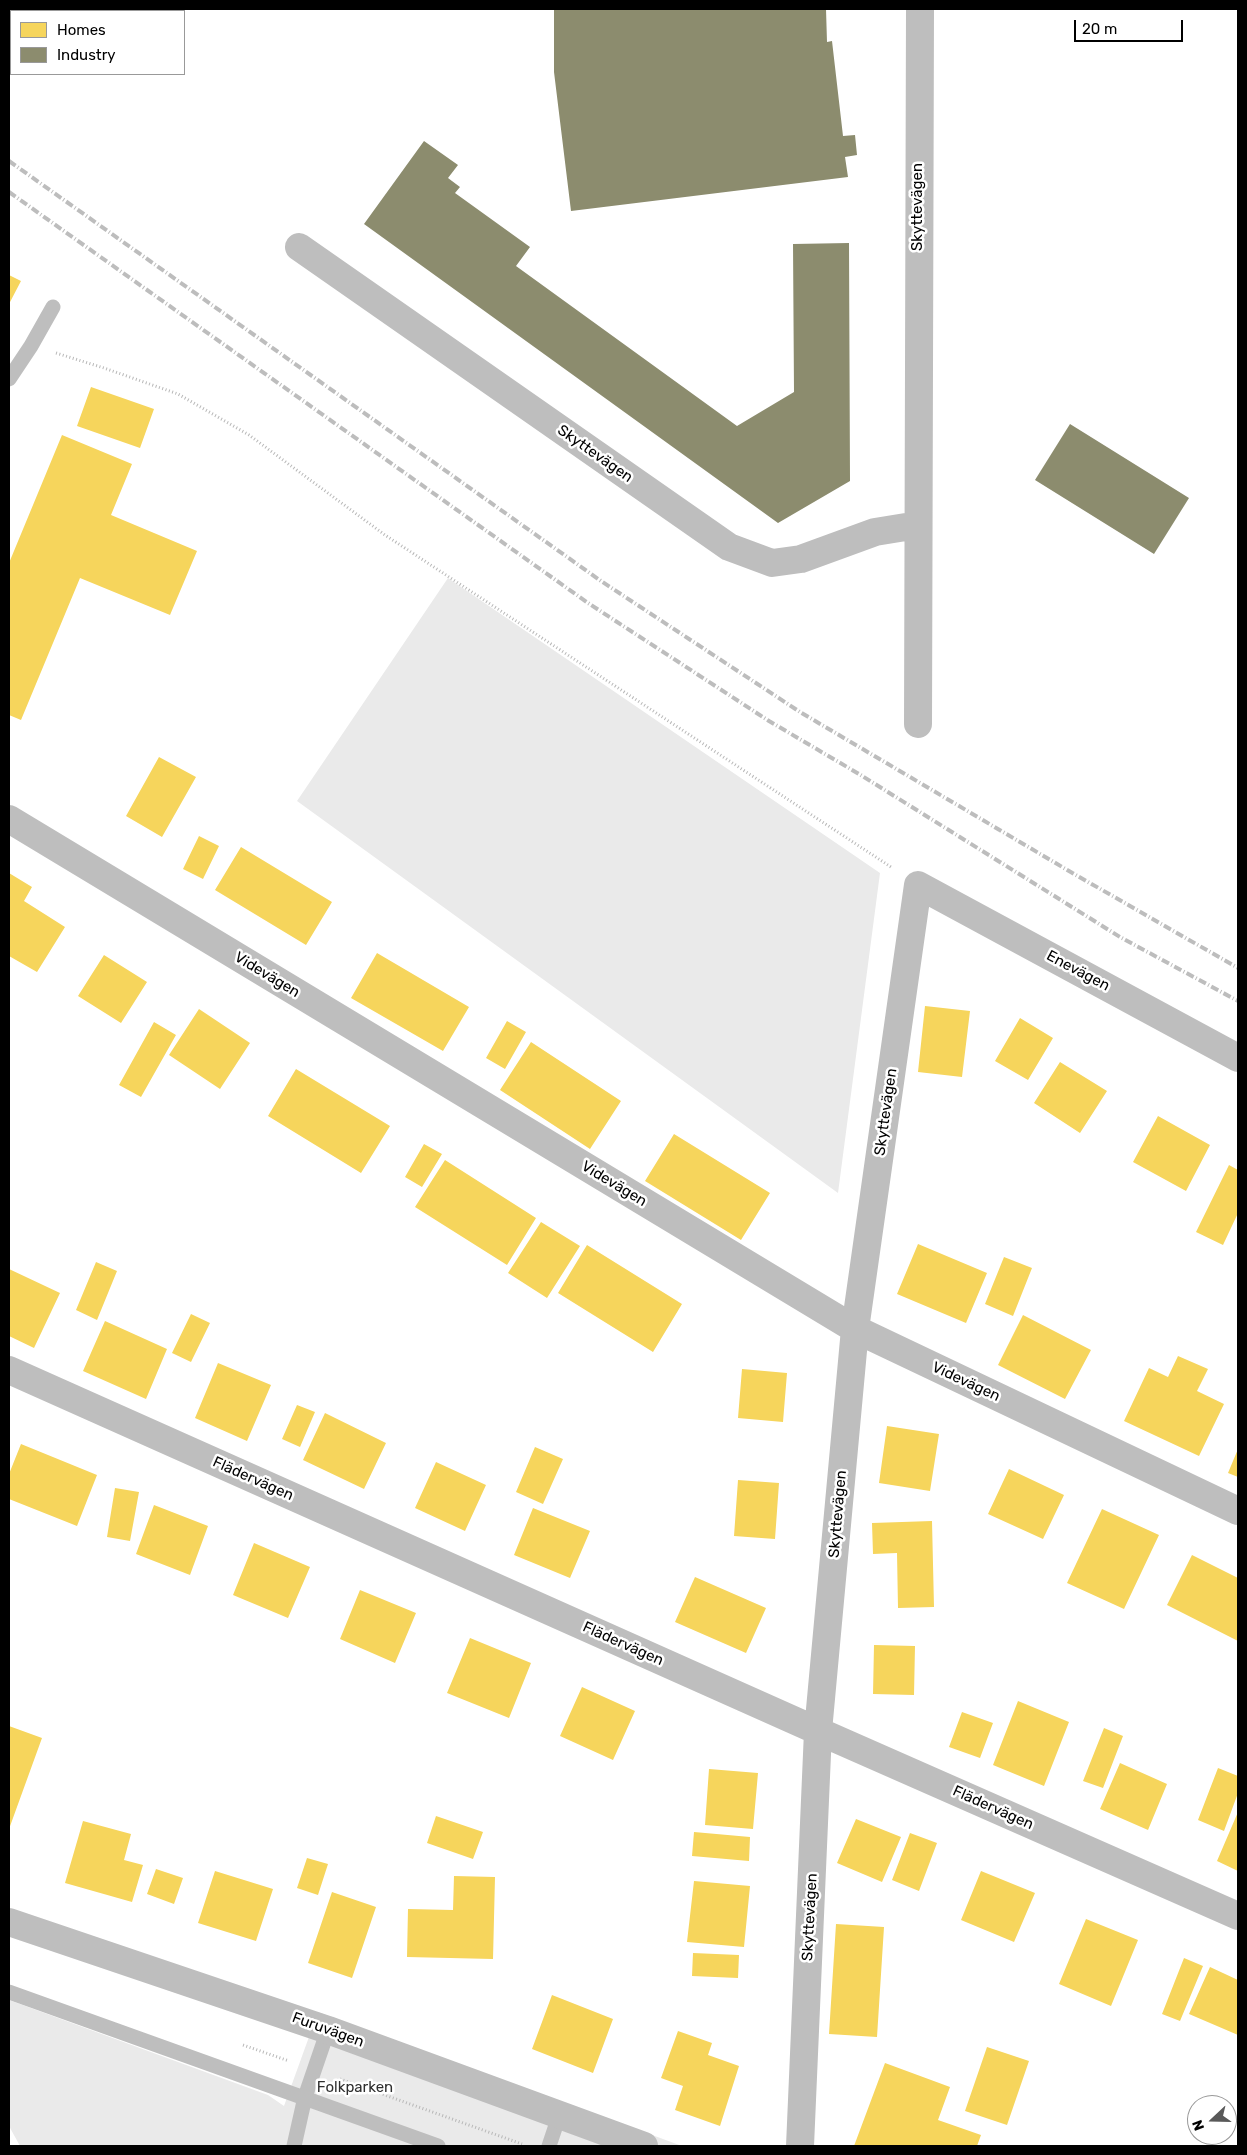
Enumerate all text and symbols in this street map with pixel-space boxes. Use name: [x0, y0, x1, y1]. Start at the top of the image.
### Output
legend: [10, 10, 185, 75]
scale bar: [1077, 10, 1186, 42]
text: 20 m: [1082, 20, 1117, 38]
text: Homes: [57, 21, 106, 39]
text: Industry: [57, 46, 116, 64]
street label: Skyttevägen: [909, 163, 927, 251]
street label: Skyttevägen: [554, 421, 636, 487]
street label: Enevägen: [1043, 947, 1113, 995]
street label: Videvägen: [231, 948, 303, 1002]
street label: Skyttevägen: [871, 1067, 901, 1157]
street label: Videvägen: [578, 1157, 650, 1211]
street label: Videvägen: [929, 1358, 1003, 1406]
street label: Flädervägen: [210, 1453, 296, 1505]
street label: Skyttevägen: [825, 1469, 851, 1559]
street label: Flädervägen: [580, 1618, 666, 1670]
street label: Flädervägen: [950, 1782, 1036, 1834]
street label: Skyttevägen: [799, 1873, 821, 1961]
street label: Furuvägen: [290, 2009, 366, 2051]
park label: Folkparken: [317, 2079, 393, 2097]
north arrow: [1187, 2095, 1237, 2145]
text: N: [1189, 2117, 1208, 2133]

